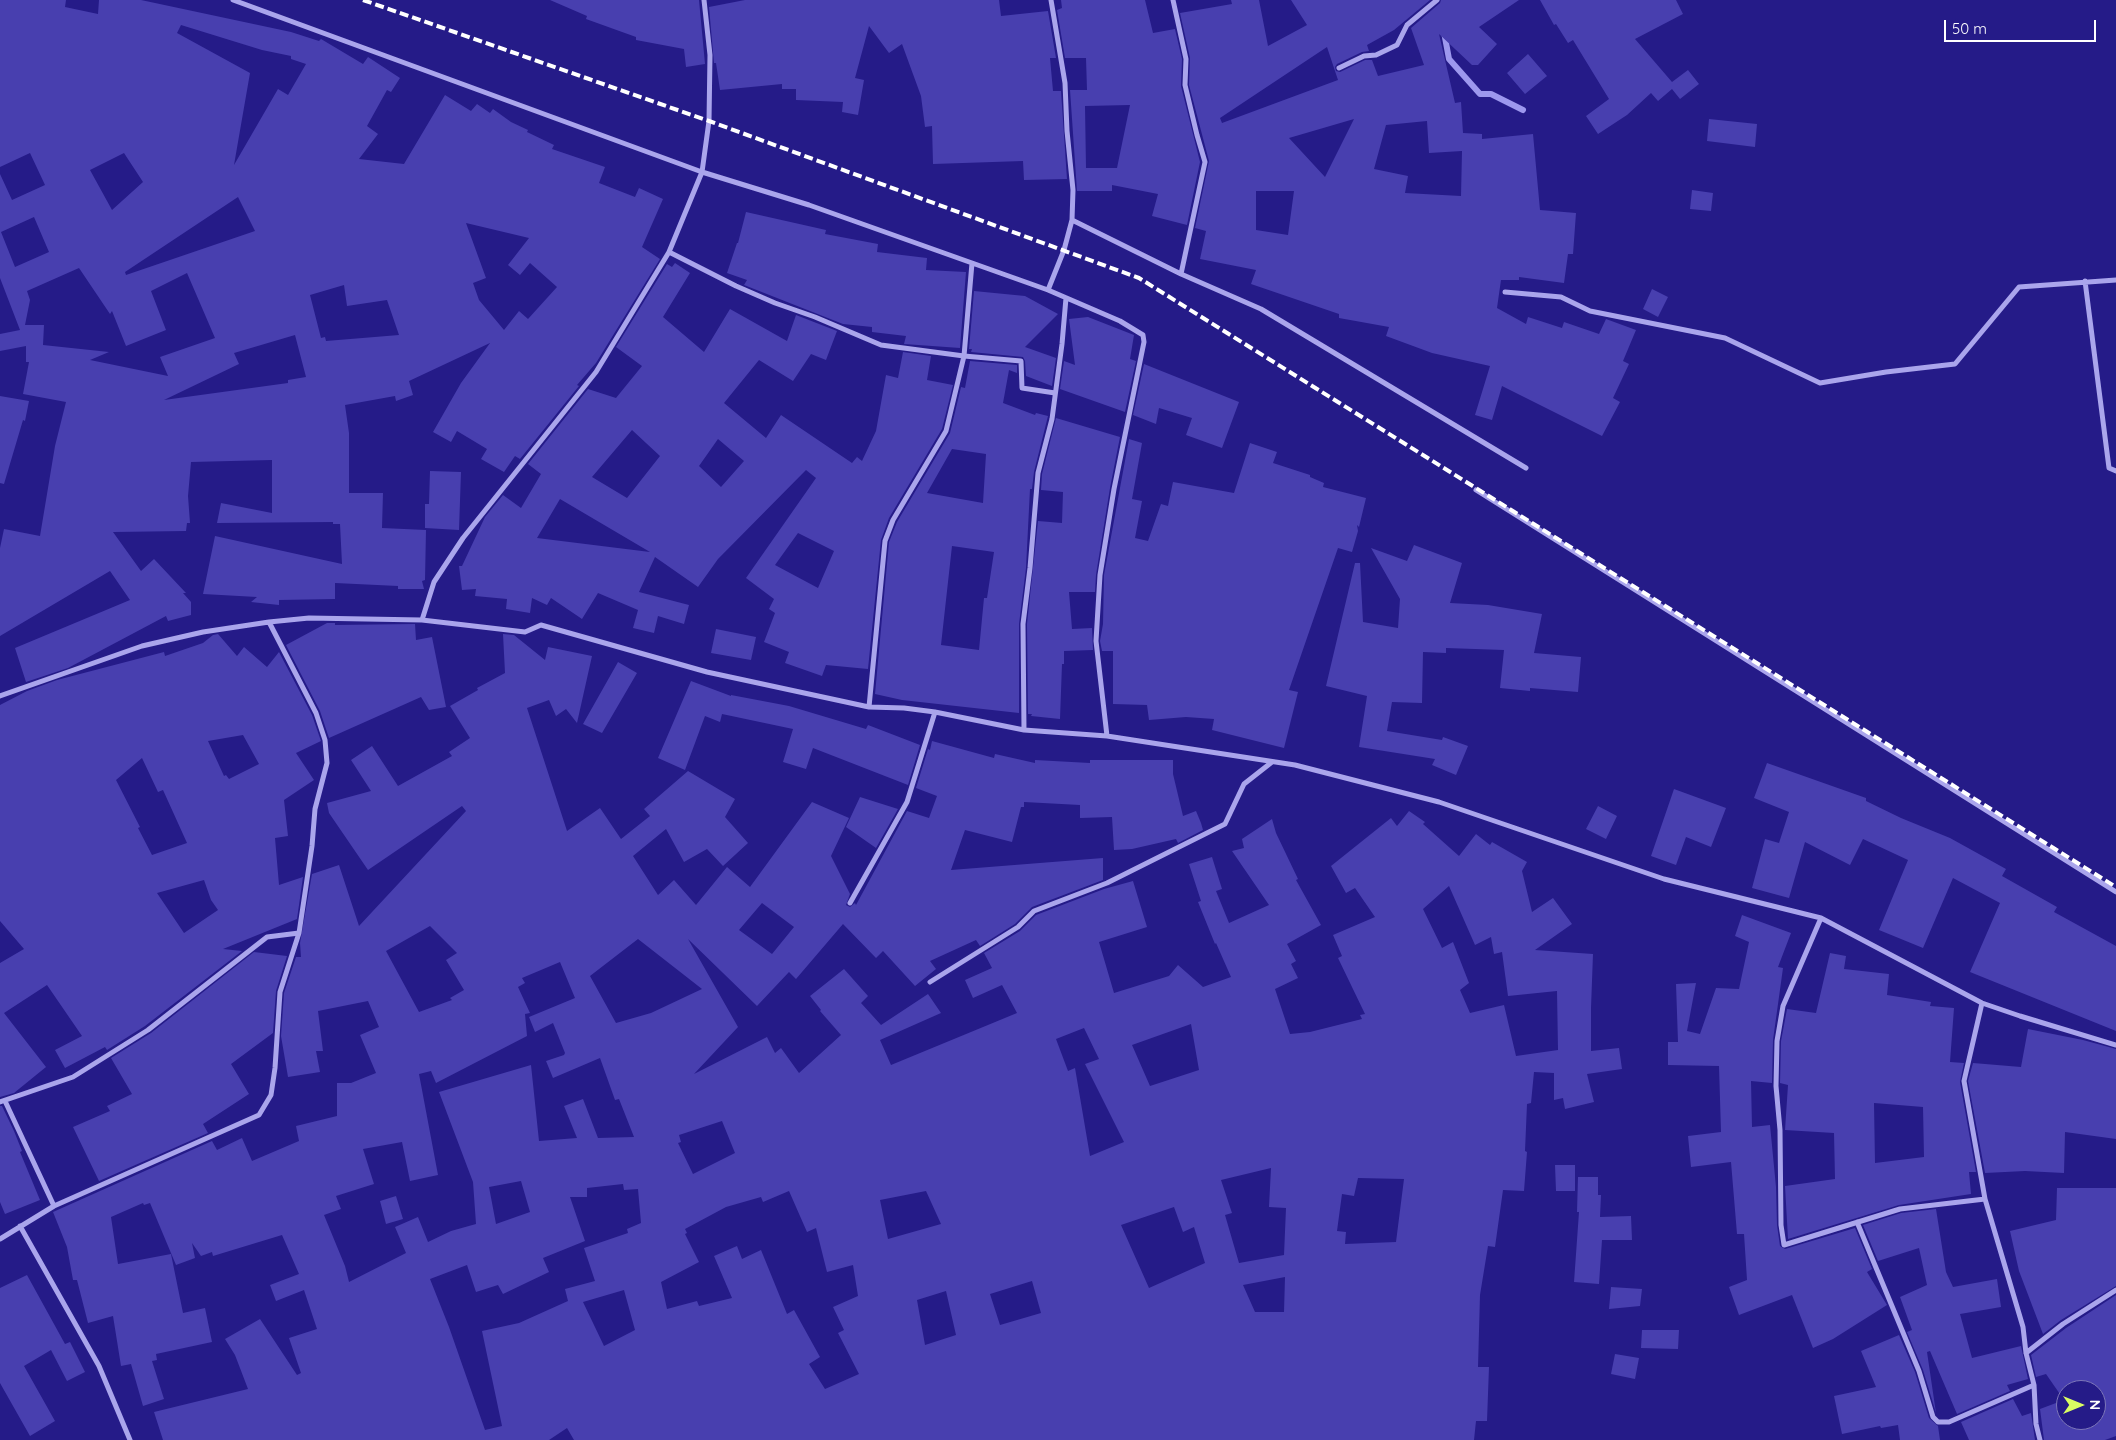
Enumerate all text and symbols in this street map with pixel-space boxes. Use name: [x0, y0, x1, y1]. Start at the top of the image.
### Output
scale bar: [1946, 10, 2098, 42]
text: 50 m: [1952, 19, 1987, 38]
north arrow: [2056, 1380, 2106, 1430]
text: N: [2086, 1400, 2104, 1410]

